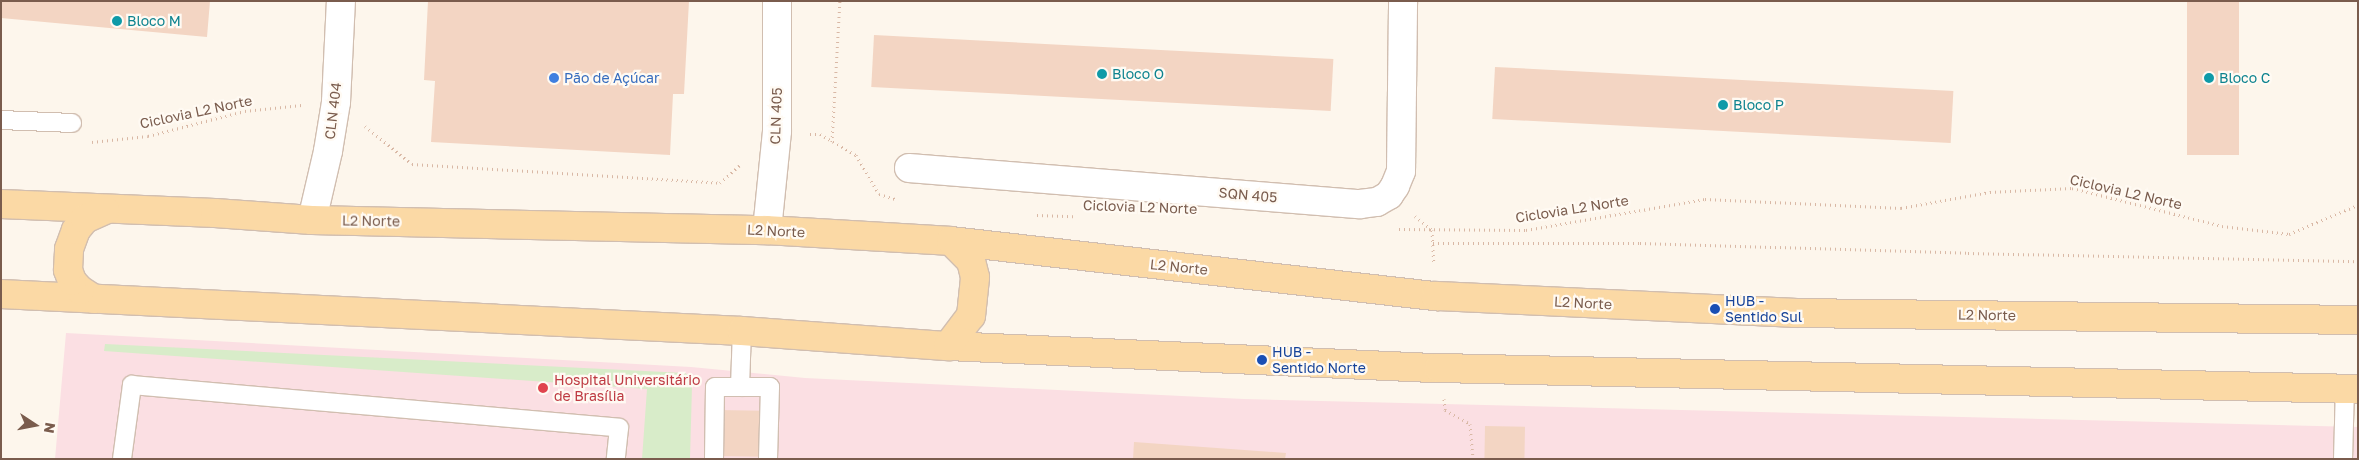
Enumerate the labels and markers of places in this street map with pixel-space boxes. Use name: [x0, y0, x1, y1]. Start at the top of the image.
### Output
place label: Bloco M: [127, 13, 181, 29]
marker: Bloco M: [111, 15, 123, 27]
place label: Bloco O: [1112, 66, 1164, 82]
marker: Bloco O: [1096, 68, 1108, 80]
place label: Pão de Açúcar: [564, 70, 659, 86]
place label: Bloco C: [2219, 70, 2270, 86]
marker: Pão de Açúcar: [548, 72, 560, 84]
marker: Bloco C: [2203, 72, 2215, 84]
place label: Bloco P: [1733, 97, 1784, 113]
marker: Bloco P: [1717, 99, 1729, 111]
place label: HUB - Sentido Sul: [1725, 293, 1802, 326]
marker: HUB - Sentido Sul: [1709, 303, 1721, 315]
place label: HUB - Sentido Norte: [1272, 344, 1366, 377]
marker: HUB - Sentido Norte: [1256, 354, 1268, 366]
place label: Hospital Universitário de Brasília: [554, 372, 700, 404]
marker: Hospital Universitário de Brasília: [536, 381, 550, 395]

